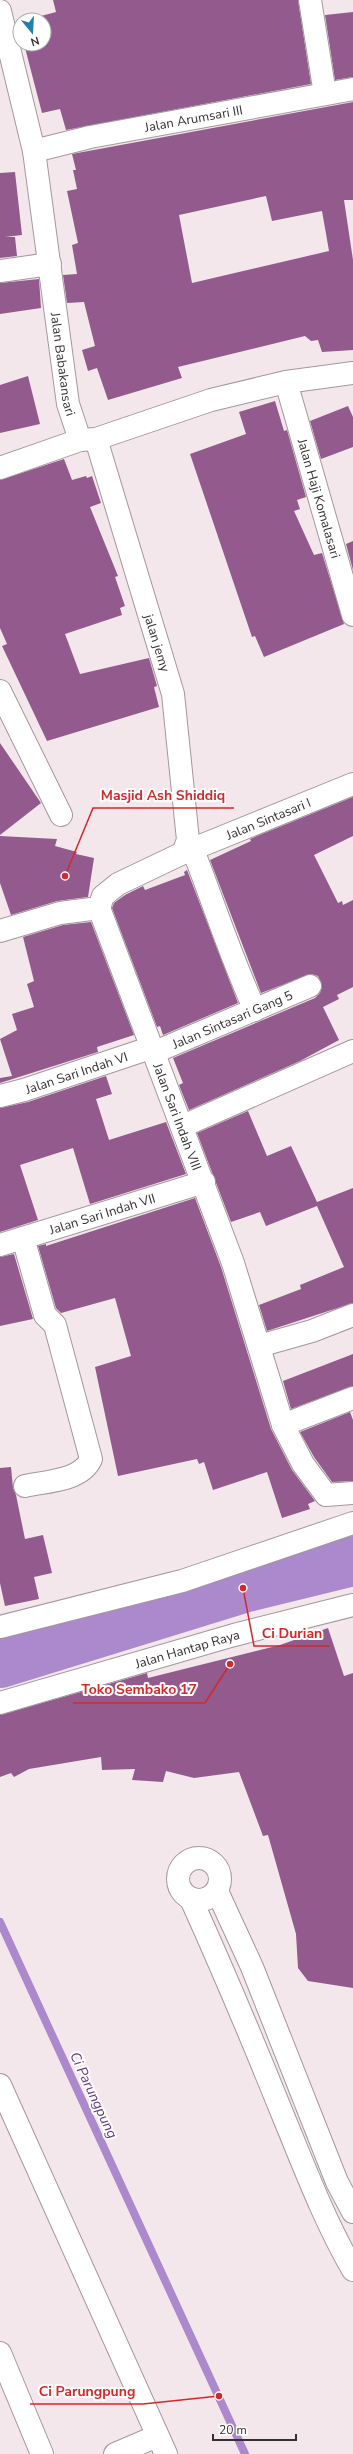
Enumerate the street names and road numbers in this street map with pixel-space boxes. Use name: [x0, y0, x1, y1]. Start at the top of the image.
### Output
street label: Jalan Arumsari III: [142, 101, 244, 137]
street label: Jalan Babakansari: [46, 310, 79, 418]
street label: Jalan Haji Komalasari: [292, 436, 344, 560]
street label: jalan jemy: [139, 611, 174, 674]
street label: Jalan Sintasari I: [223, 794, 314, 845]
street label: Jalan Sintasari Gang 5: [169, 986, 296, 1054]
street label: Jalan Sari Indah VI: [22, 1048, 130, 1099]
street label: Jalan Sari Indah VIII: [148, 1060, 205, 1173]
street label: Jalan Sari Indah VII: [46, 1190, 158, 1240]
street label: Jalan Hantap Raya: [132, 1626, 242, 1674]

